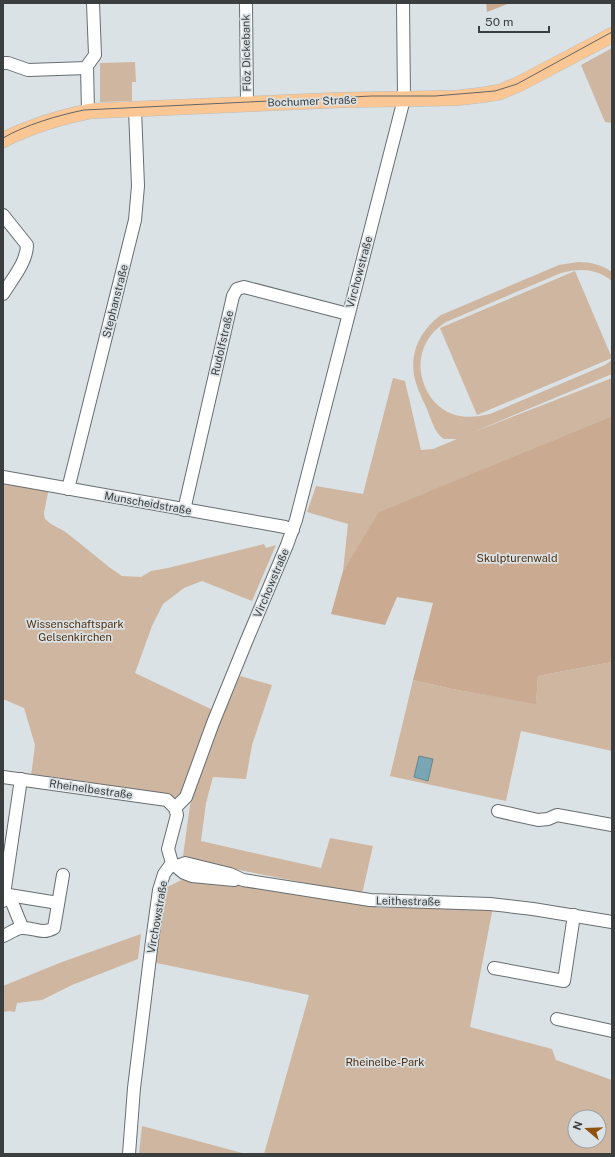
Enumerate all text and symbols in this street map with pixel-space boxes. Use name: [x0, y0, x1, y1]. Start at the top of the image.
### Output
scale bar: [479, 8, 549, 34]
street label: Flöz Dickebank: [239, 14, 253, 92]
text: 50 m: [485, 15, 513, 29]
street label: Bochumer Straße: [267, 93, 357, 109]
street label: Virchowstraße: [344, 235, 374, 309]
street label: Stephanstraße: [100, 263, 130, 339]
street label: Rudolfstraße: [209, 309, 235, 377]
street label: Munscheidstraße: [103, 489, 193, 517]
street label: Virchowstraße: [251, 547, 291, 619]
park label: Skulpturenwald: [477, 552, 557, 564]
park label: Wissenschaftspark Gelsenkirchen: [26, 618, 124, 643]
street label: Rheinelbestraße: [49, 777, 133, 801]
street label: Virchowstraße: [145, 880, 169, 954]
street label: Leithestraße: [376, 894, 440, 908]
park label: Rheinelbe-Park: [345, 1056, 425, 1068]
north arrow: [567, 1109, 607, 1149]
text: N: [570, 1120, 585, 1132]

